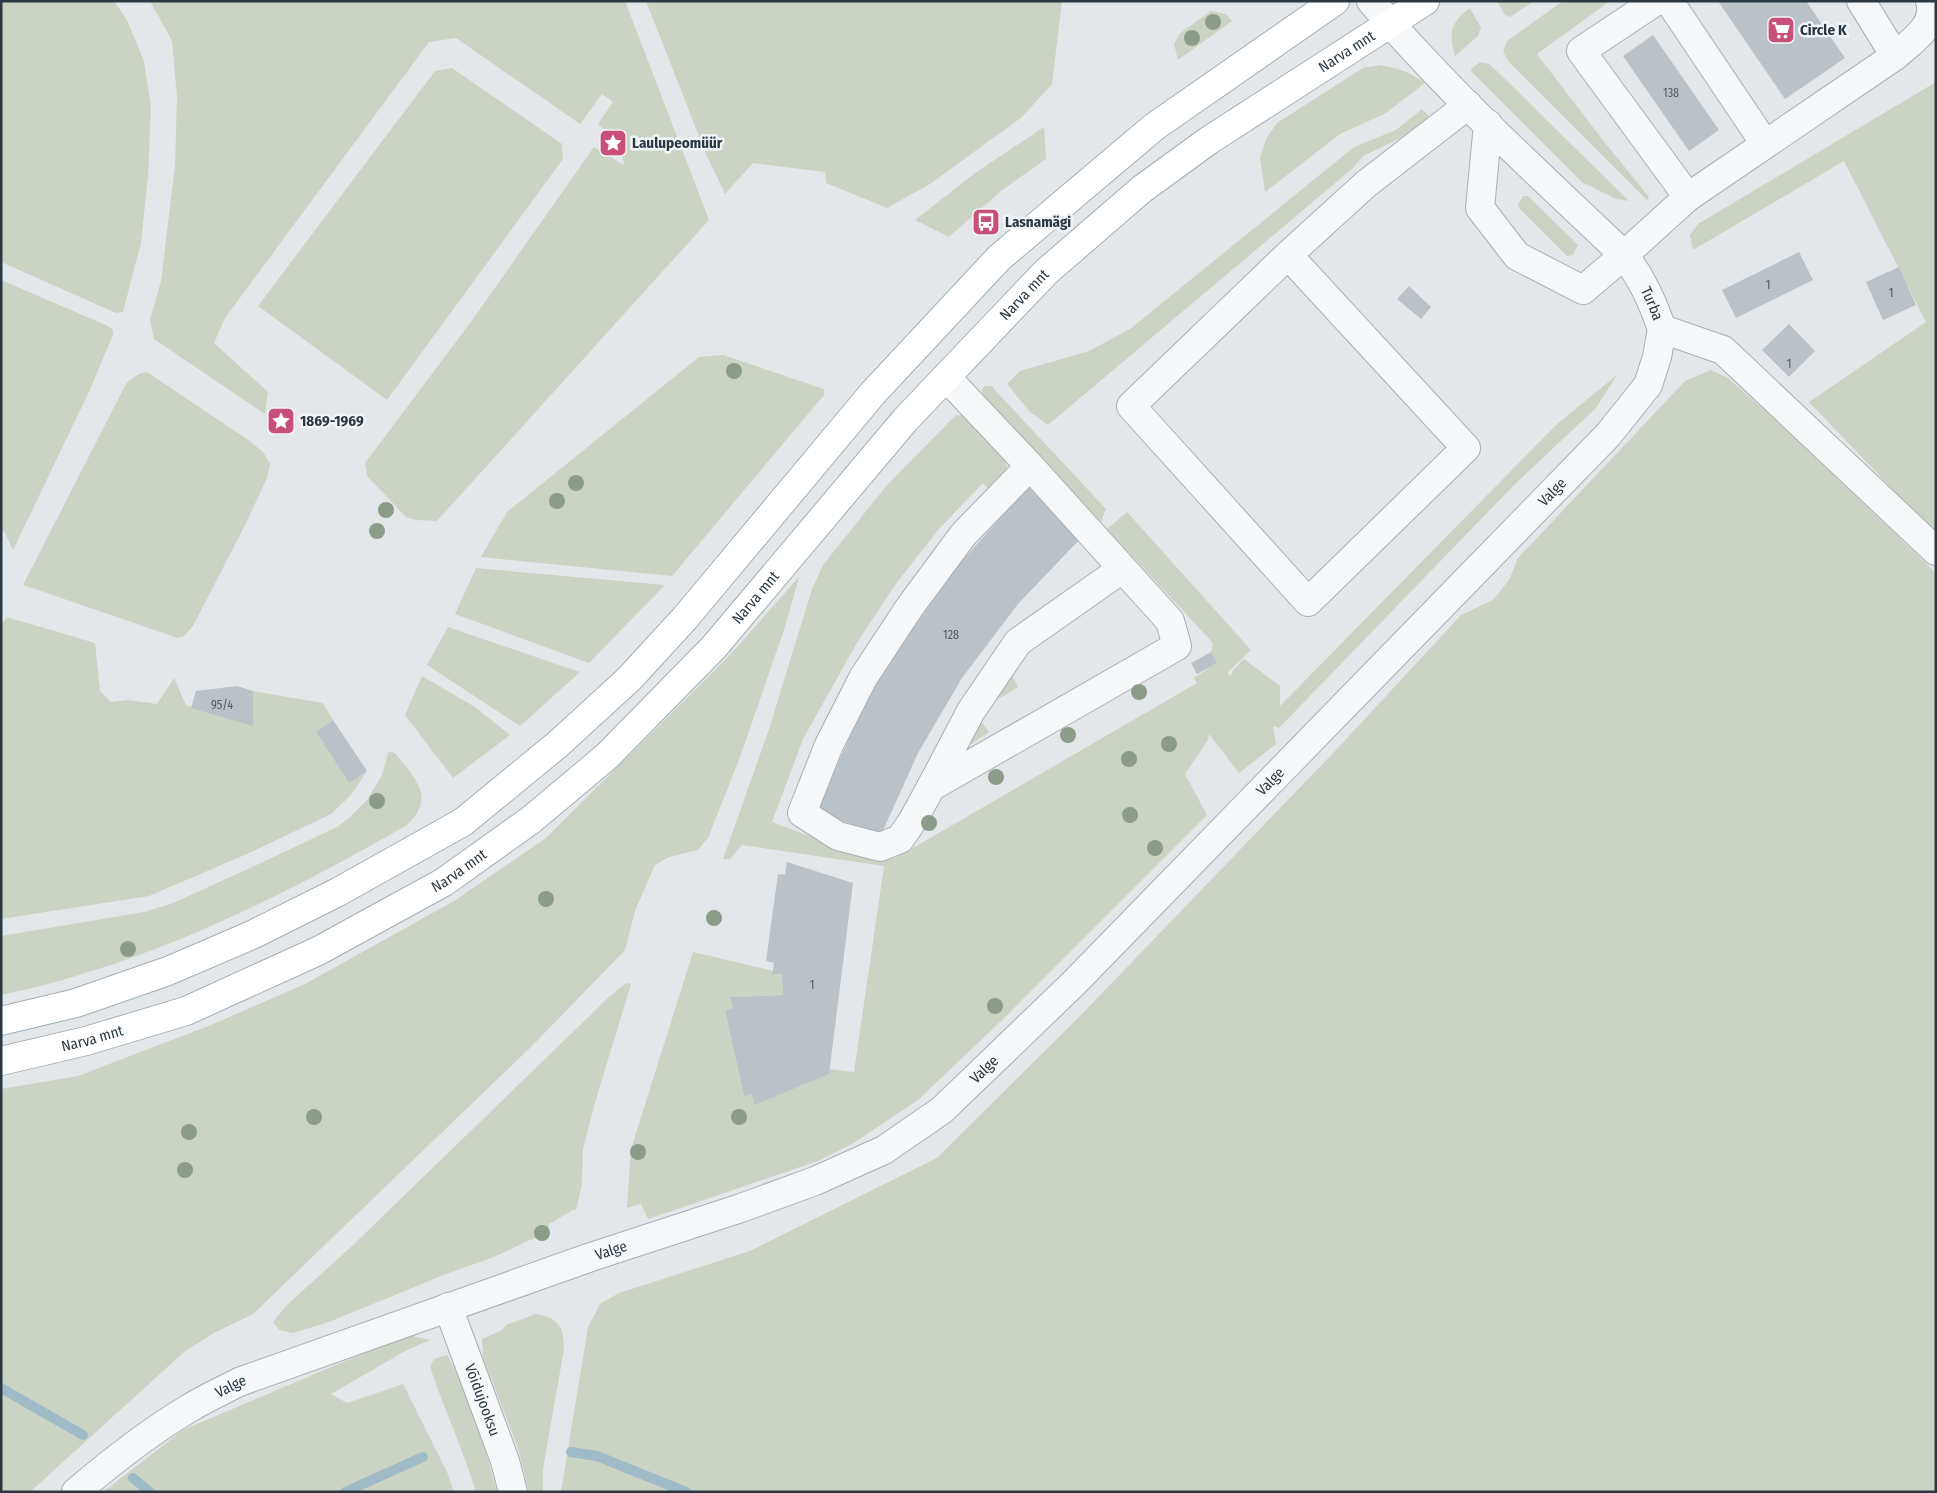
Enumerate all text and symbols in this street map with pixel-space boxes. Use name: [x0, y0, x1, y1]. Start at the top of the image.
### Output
supermarket icon: Circle K: [1766, 15, 1796, 45]
place label: Circle K: [1800, 21, 1847, 39]
street label: Narva mnt: [1315, 27, 1378, 76]
house number: 138: [1663, 86, 1679, 100]
place icon: Laulupeomüür: [598, 128, 628, 158]
place label: Laulupeomüür: [632, 134, 723, 152]
bus stop icon: Lasnamägi: [971, 207, 1001, 237]
place label: Lasnamägi: [1005, 213, 1071, 231]
street label: Narva mnt: [996, 265, 1053, 324]
house number: 1: [1766, 278, 1770, 292]
street label: Turba: [1637, 284, 1667, 323]
house number: 1: [1889, 286, 1893, 300]
house number: 1: [1787, 357, 1791, 371]
place icon: 1869-1969: [266, 406, 296, 436]
place label: 1869-1969: [300, 412, 364, 430]
street label: Valge: [1535, 474, 1570, 510]
street label: Narva mnt: [728, 567, 783, 628]
house number: 128: [943, 628, 959, 642]
house number: 95/4: [211, 698, 233, 712]
street label: Valge: [1253, 764, 1288, 799]
street label: Narva mnt: [428, 845, 490, 896]
house number: 1: [810, 978, 814, 992]
street label: Narva mnt: [60, 1021, 125, 1055]
street label: Valge: [966, 1052, 1002, 1087]
street label: Valge: [593, 1237, 629, 1264]
street label: Võidujooksu: [461, 1361, 504, 1438]
street label: Valge: [212, 1371, 249, 1402]

